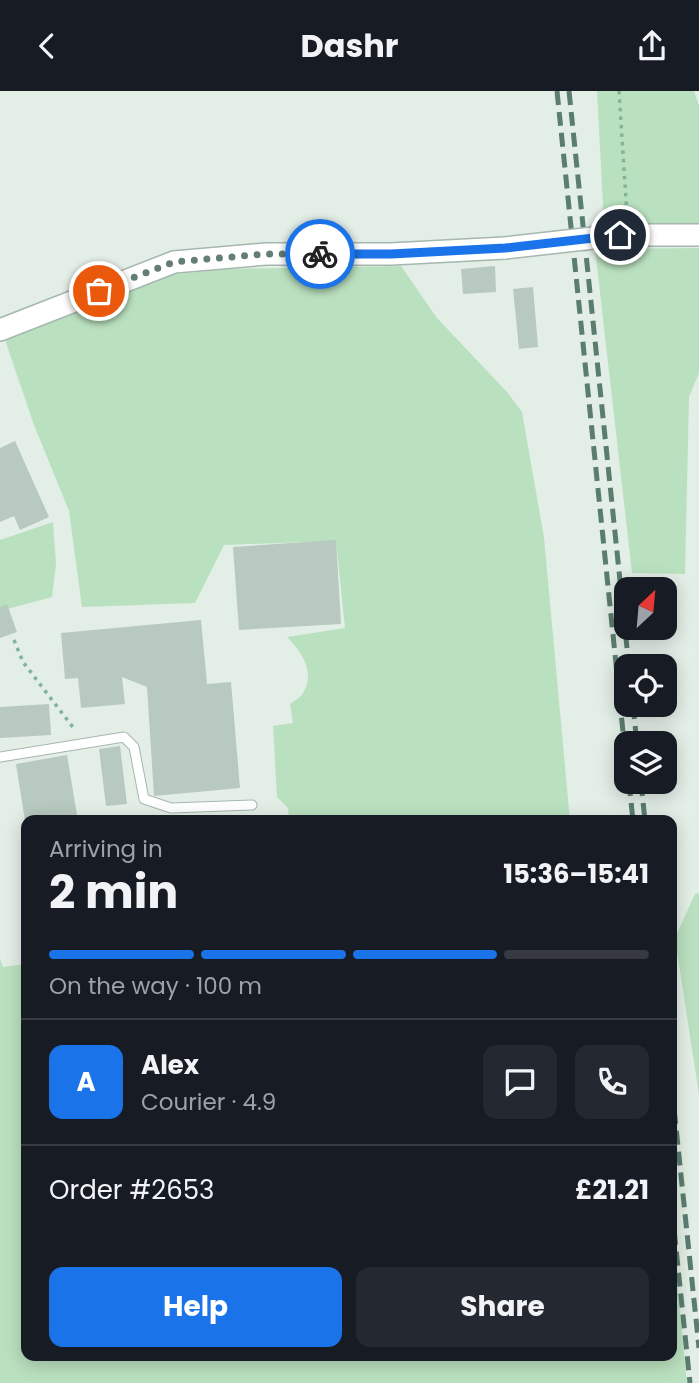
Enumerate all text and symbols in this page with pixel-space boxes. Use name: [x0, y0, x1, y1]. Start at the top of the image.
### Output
text: Dashr: [300, 23, 399, 68]
icon: back: [28, 27, 66, 65]
icon: share: [633, 27, 671, 65]
pin: [590, 205, 650, 265]
icon: home: [601, 216, 639, 254]
courier: [285, 219, 355, 289]
icon: bike: [301, 235, 339, 273]
pin: [69, 261, 129, 321]
icon: bag: [80, 272, 118, 310]
north arrow: [614, 577, 677, 641]
map controls: [614, 577, 677, 794]
button: locate: [614, 654, 677, 717]
button: layers: [614, 731, 677, 794]
text: Arriving in: [49, 833, 163, 865]
text: 15:36–15:41: [503, 856, 649, 892]
text: 2 min: [49, 860, 178, 924]
text: On the way · 100 m: [49, 970, 262, 1002]
button: chat: [483, 1045, 557, 1119]
button: phone: [575, 1045, 649, 1119]
text: Alex: [141, 1047, 199, 1083]
text: A: [76, 1064, 96, 1100]
text: Courier · 4.9: [141, 1086, 276, 1118]
text: Order #2653: [49, 1172, 214, 1208]
text: £21.21: [575, 1172, 649, 1208]
button: Help: [49, 1267, 342, 1347]
button: Share: [356, 1267, 649, 1347]

